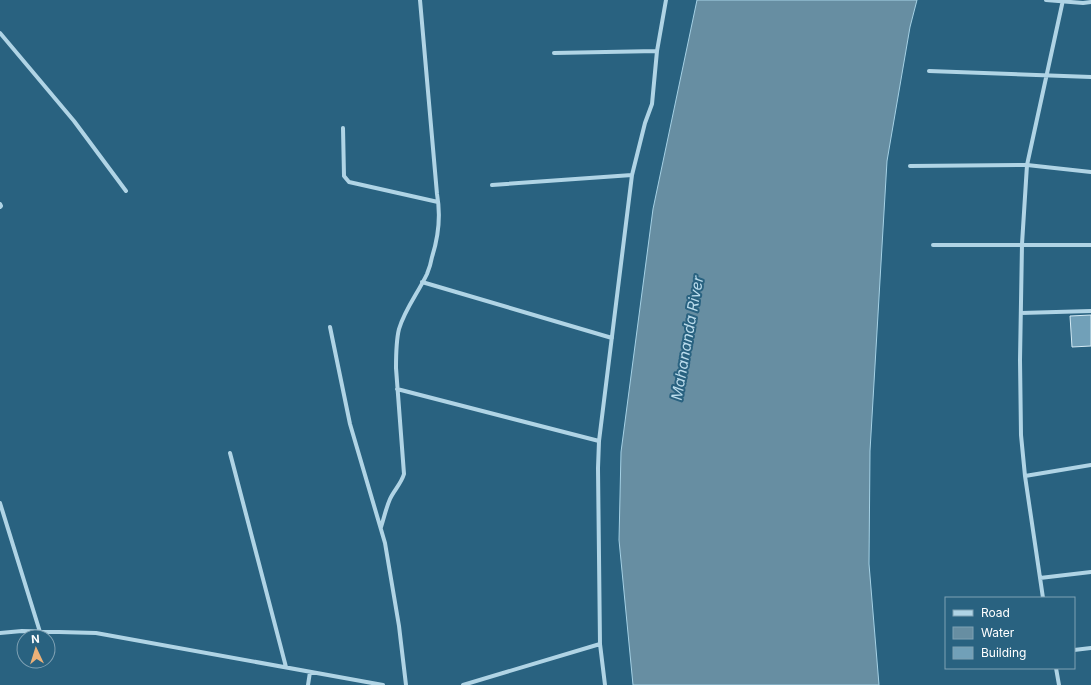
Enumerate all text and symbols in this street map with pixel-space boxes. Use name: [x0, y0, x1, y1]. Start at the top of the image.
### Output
water label: Mahananda River: [667, 274, 707, 402]
legend: [945, 597, 1075, 669]
text: Road: [981, 605, 1010, 620]
text: Water: [981, 625, 1015, 640]
north arrow: [16, 629, 56, 669]
text: N: [31, 632, 40, 646]
text: Building: [981, 645, 1026, 660]

